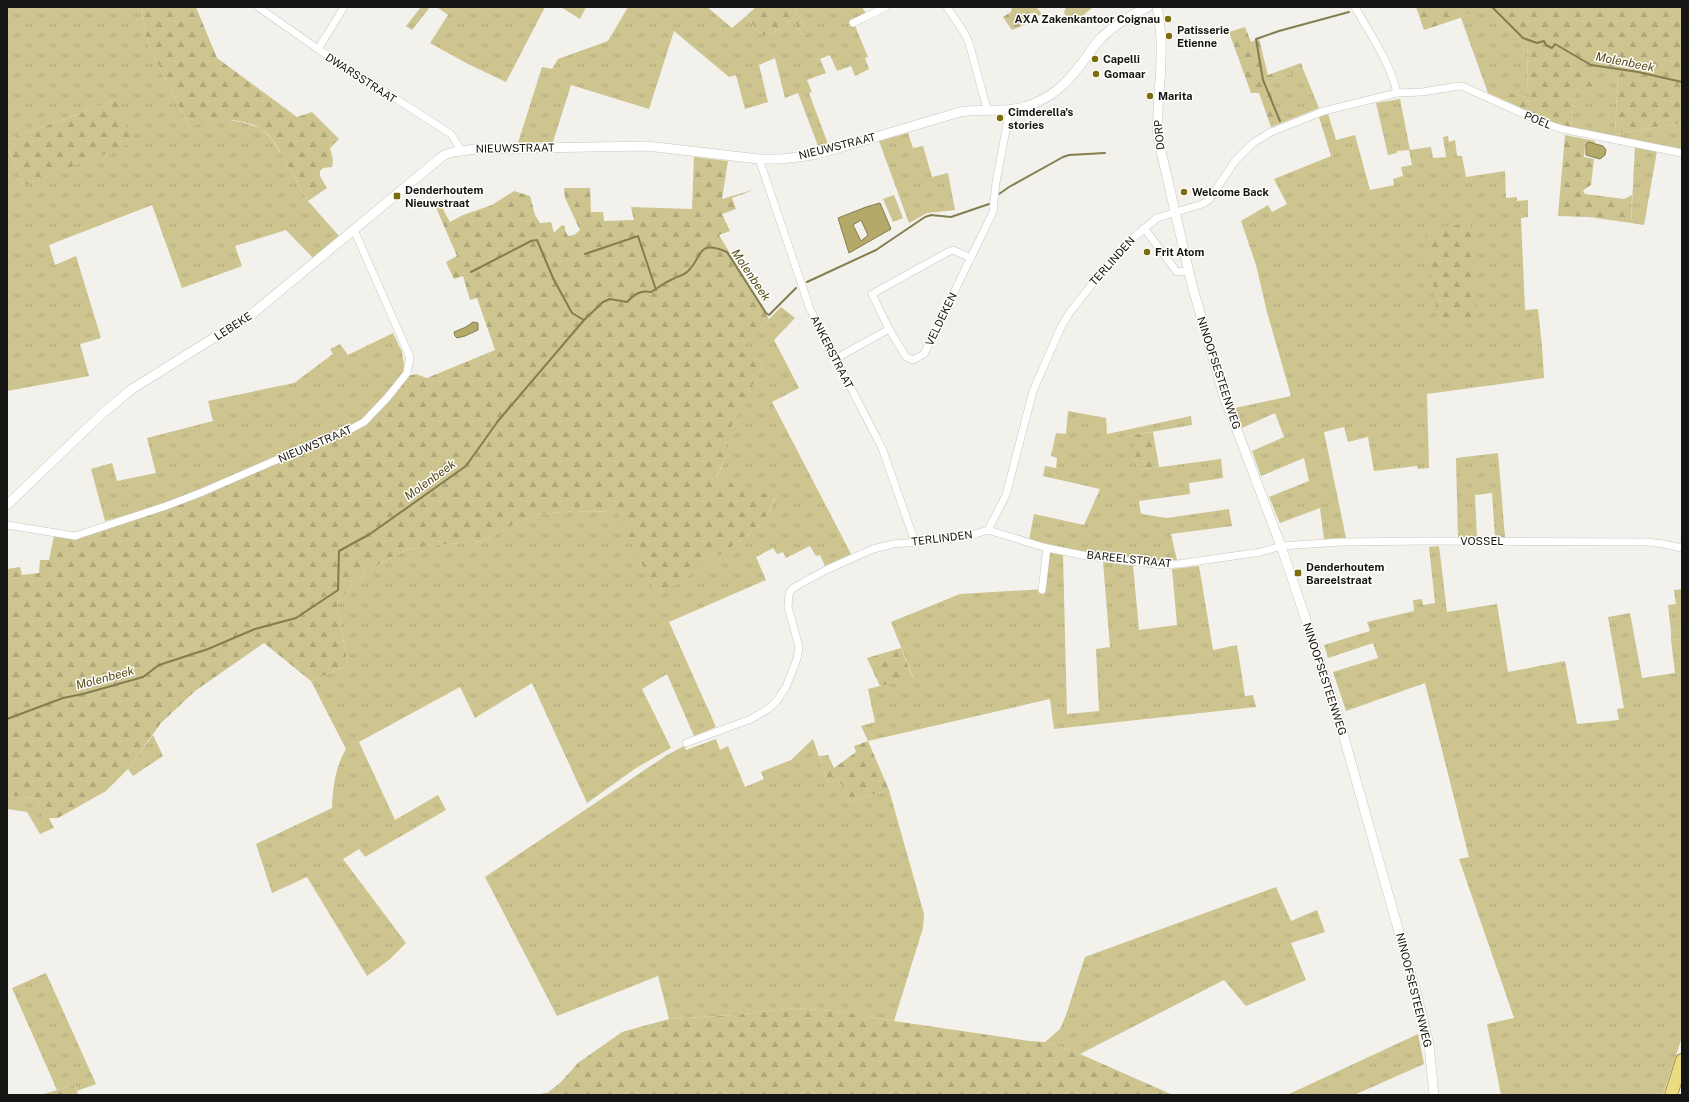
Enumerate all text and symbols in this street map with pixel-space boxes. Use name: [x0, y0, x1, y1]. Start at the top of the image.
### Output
place label: AXA Zakenkantoor Coignau: [1015, 13, 1160, 25]
marker: AXA Zakenkantoor Coignau: [1163, 14, 1173, 24]
place label: Patisserie Etienne: [1177, 24, 1229, 49]
marker: Patisserie Etienne: [1164, 31, 1174, 41]
water label: Molenbeek: [1594, 49, 1656, 75]
street label: DWARSSTRAAT: [324, 51, 399, 105]
place label: Capelli: [1103, 53, 1140, 65]
marker: Capelli: [1090, 54, 1100, 64]
place label: Gomaar: [1104, 68, 1146, 80]
marker: Gomaar: [1091, 69, 1101, 79]
place label: Marita: [1158, 90, 1193, 102]
marker: Marita: [1145, 91, 1155, 101]
place label: Cimderella's stories: [1008, 106, 1073, 131]
street label: POEL: [1523, 109, 1553, 131]
marker: Cimderella's stories: [995, 113, 1005, 123]
street label: DORP: [1151, 119, 1167, 151]
street label: NIEUWSTRAAT: [797, 131, 877, 161]
street label: NIEUWSTRAAT: [476, 141, 555, 155]
place label: Denderhoutem Nieuwstraat: [405, 184, 483, 209]
place label: Welcome Back: [1192, 186, 1269, 198]
marker: Welcome Back: [1179, 187, 1189, 197]
marker: Denderhoutem Nieuwstraat: [392, 191, 402, 201]
street label: TERLINDEN: [1087, 234, 1137, 288]
water label: Molenbeek: [729, 246, 774, 304]
place label: Frit Atom: [1155, 246, 1204, 258]
marker: Frit Atom: [1142, 247, 1152, 257]
street label: VELDEKEN: [923, 290, 959, 348]
street label: LEBEKE: [212, 309, 254, 342]
street label: ANKERSTRAAT: [808, 314, 856, 391]
street label: NINOOFSESTEENWEG: [1195, 315, 1243, 431]
street label: NIEUWSTRAAT: [276, 423, 354, 465]
water label: Molenbeek: [402, 457, 459, 503]
street label: TERLINDEN: [911, 528, 973, 548]
street label: VOSSEL: [1460, 535, 1504, 547]
street label: BAREELSTRAAT: [1086, 549, 1173, 569]
place label: Denderhoutem Bareelstraat: [1306, 561, 1384, 586]
marker: Denderhoutem Bareelstraat: [1293, 568, 1303, 578]
street label: NINOOFSESTEENWEG: [1301, 621, 1349, 737]
water label: Molenbeek: [74, 663, 136, 692]
street label: NINOOFSESTEENWEG: [1394, 931, 1434, 1049]

